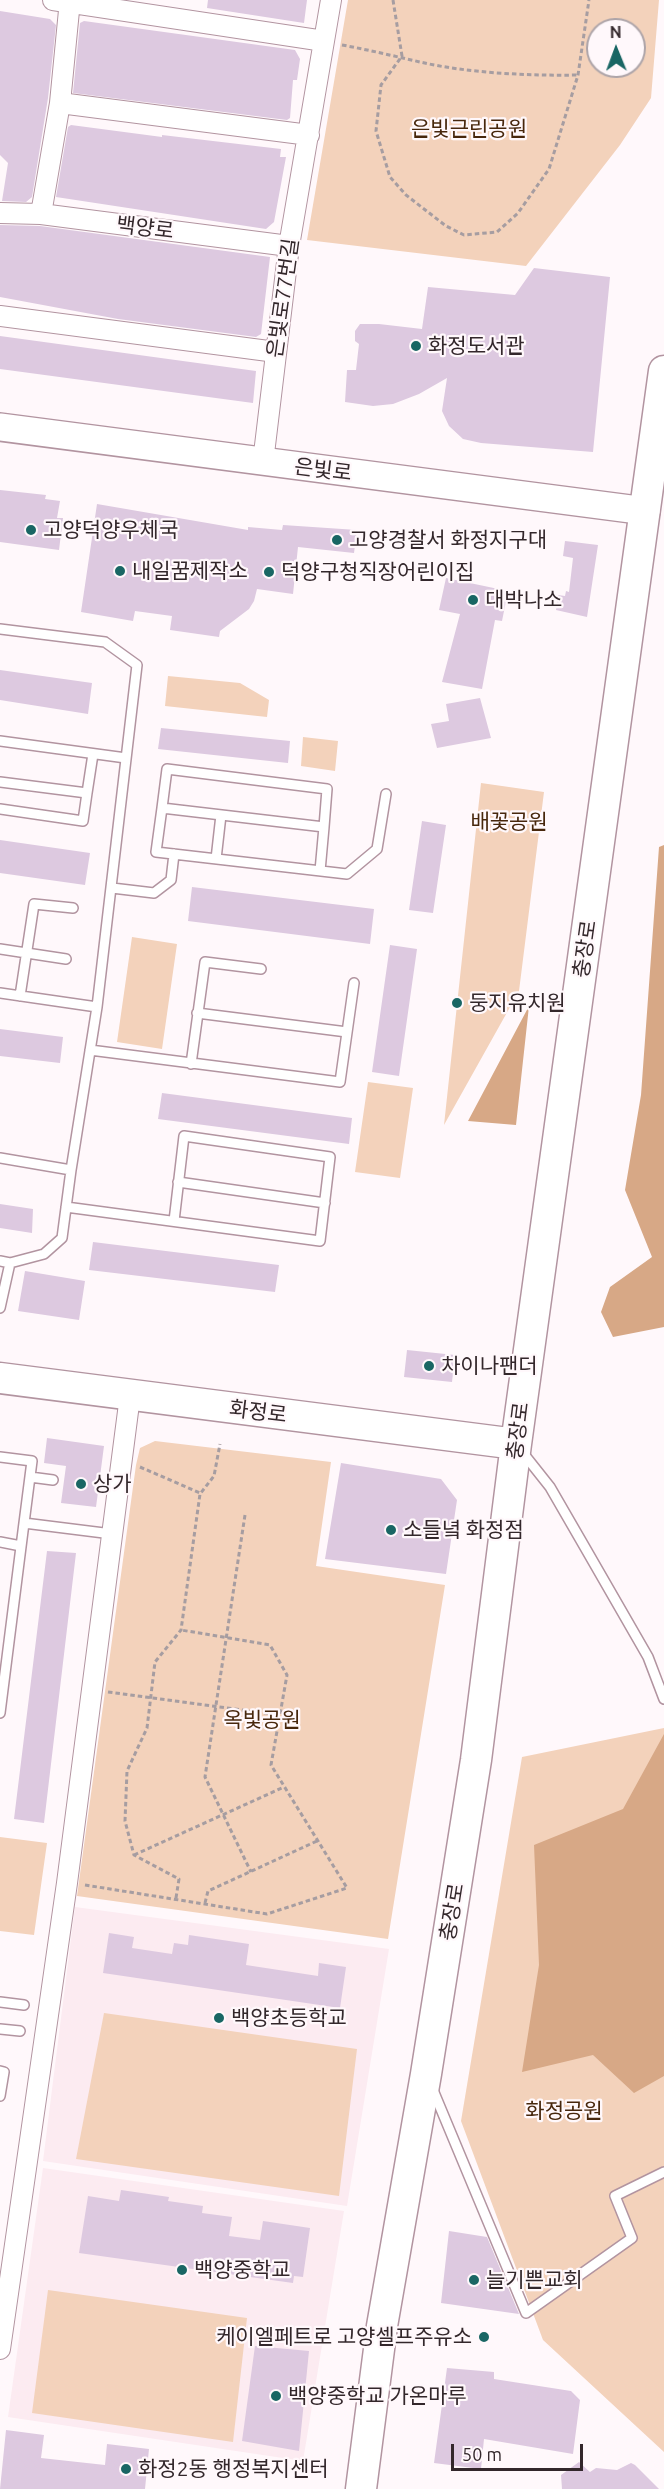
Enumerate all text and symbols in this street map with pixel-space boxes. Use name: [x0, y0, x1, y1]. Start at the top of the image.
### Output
north arrow: [586, 18, 646, 78]
text: N: [610, 23, 622, 41]
park label: 은빛근린공원: [411, 116, 527, 142]
street label: 백양로: [115, 212, 175, 244]
street label: 은빛로77번길: [262, 237, 304, 359]
place label: 화정도서관: [428, 333, 525, 359]
marker: 화정도서관: [409, 339, 423, 353]
street label: 은빛로: [293, 454, 353, 486]
place label: 고양덕양우체국: [43, 517, 178, 543]
marker: 고양덕양우체국: [24, 523, 38, 537]
place label: 고양경찰서 화정지구대: [349, 527, 547, 553]
marker: 고양경찰서 화정지구대: [330, 533, 344, 547]
place label: 내일꿈제작소: [132, 558, 248, 584]
place label: 덕양구청직장어린이집: [281, 559, 474, 585]
marker: 내일꿈제작소: [113, 564, 127, 578]
marker: 덕양구청직장어린이집: [262, 565, 276, 579]
place label: 대박나소: [485, 587, 562, 613]
marker: 대박나소: [466, 593, 480, 607]
park label: 배꽃공원: [470, 809, 548, 835]
street label: 충장로: [568, 919, 602, 979]
place label: 둥지유치원: [469, 990, 566, 1016]
marker: 둥지유치원: [450, 996, 464, 1010]
place label: 차이나팬더: [441, 1353, 538, 1379]
marker: 차이나팬더: [422, 1359, 436, 1373]
street label: 화정로: [228, 1396, 288, 1428]
street label: 충장로: [502, 1401, 534, 1461]
place label: 상가: [93, 1471, 132, 1497]
marker: 상가: [74, 1477, 88, 1491]
place label: 소들녘 화정점: [403, 1517, 524, 1543]
marker: 소들녘 화정점: [384, 1523, 398, 1537]
park label: 옥빛공원: [223, 1707, 301, 1733]
street label: 충장로: [435, 1881, 469, 1943]
place label: 백양초등학교: [231, 2005, 347, 2031]
marker: 백양초등학교: [212, 2011, 226, 2025]
park label: 화정공원: [525, 2098, 603, 2124]
place label: 백양중학교: [194, 2257, 291, 2283]
marker: 백양중학교: [175, 2263, 189, 2277]
place label: 늘기쁜교회: [486, 2267, 583, 2293]
marker: 늘기쁜교회: [467, 2273, 481, 2287]
place label: 케이엘페트로 고양셀프주유소: [216, 2324, 472, 2350]
marker: 케이엘페트로 고양셀프주유소: [477, 2330, 491, 2344]
place label: 백양중학교 가온마루: [288, 2383, 467, 2409]
marker: 백양중학교 가온마루: [269, 2389, 283, 2403]
scale bar: [454, 2432, 586, 2470]
text: 50 m: [462, 2444, 502, 2464]
place label: 화정2동 행정복지센터: [138, 2456, 329, 2482]
marker: 화정2동 행정복지센터: [119, 2462, 133, 2476]

